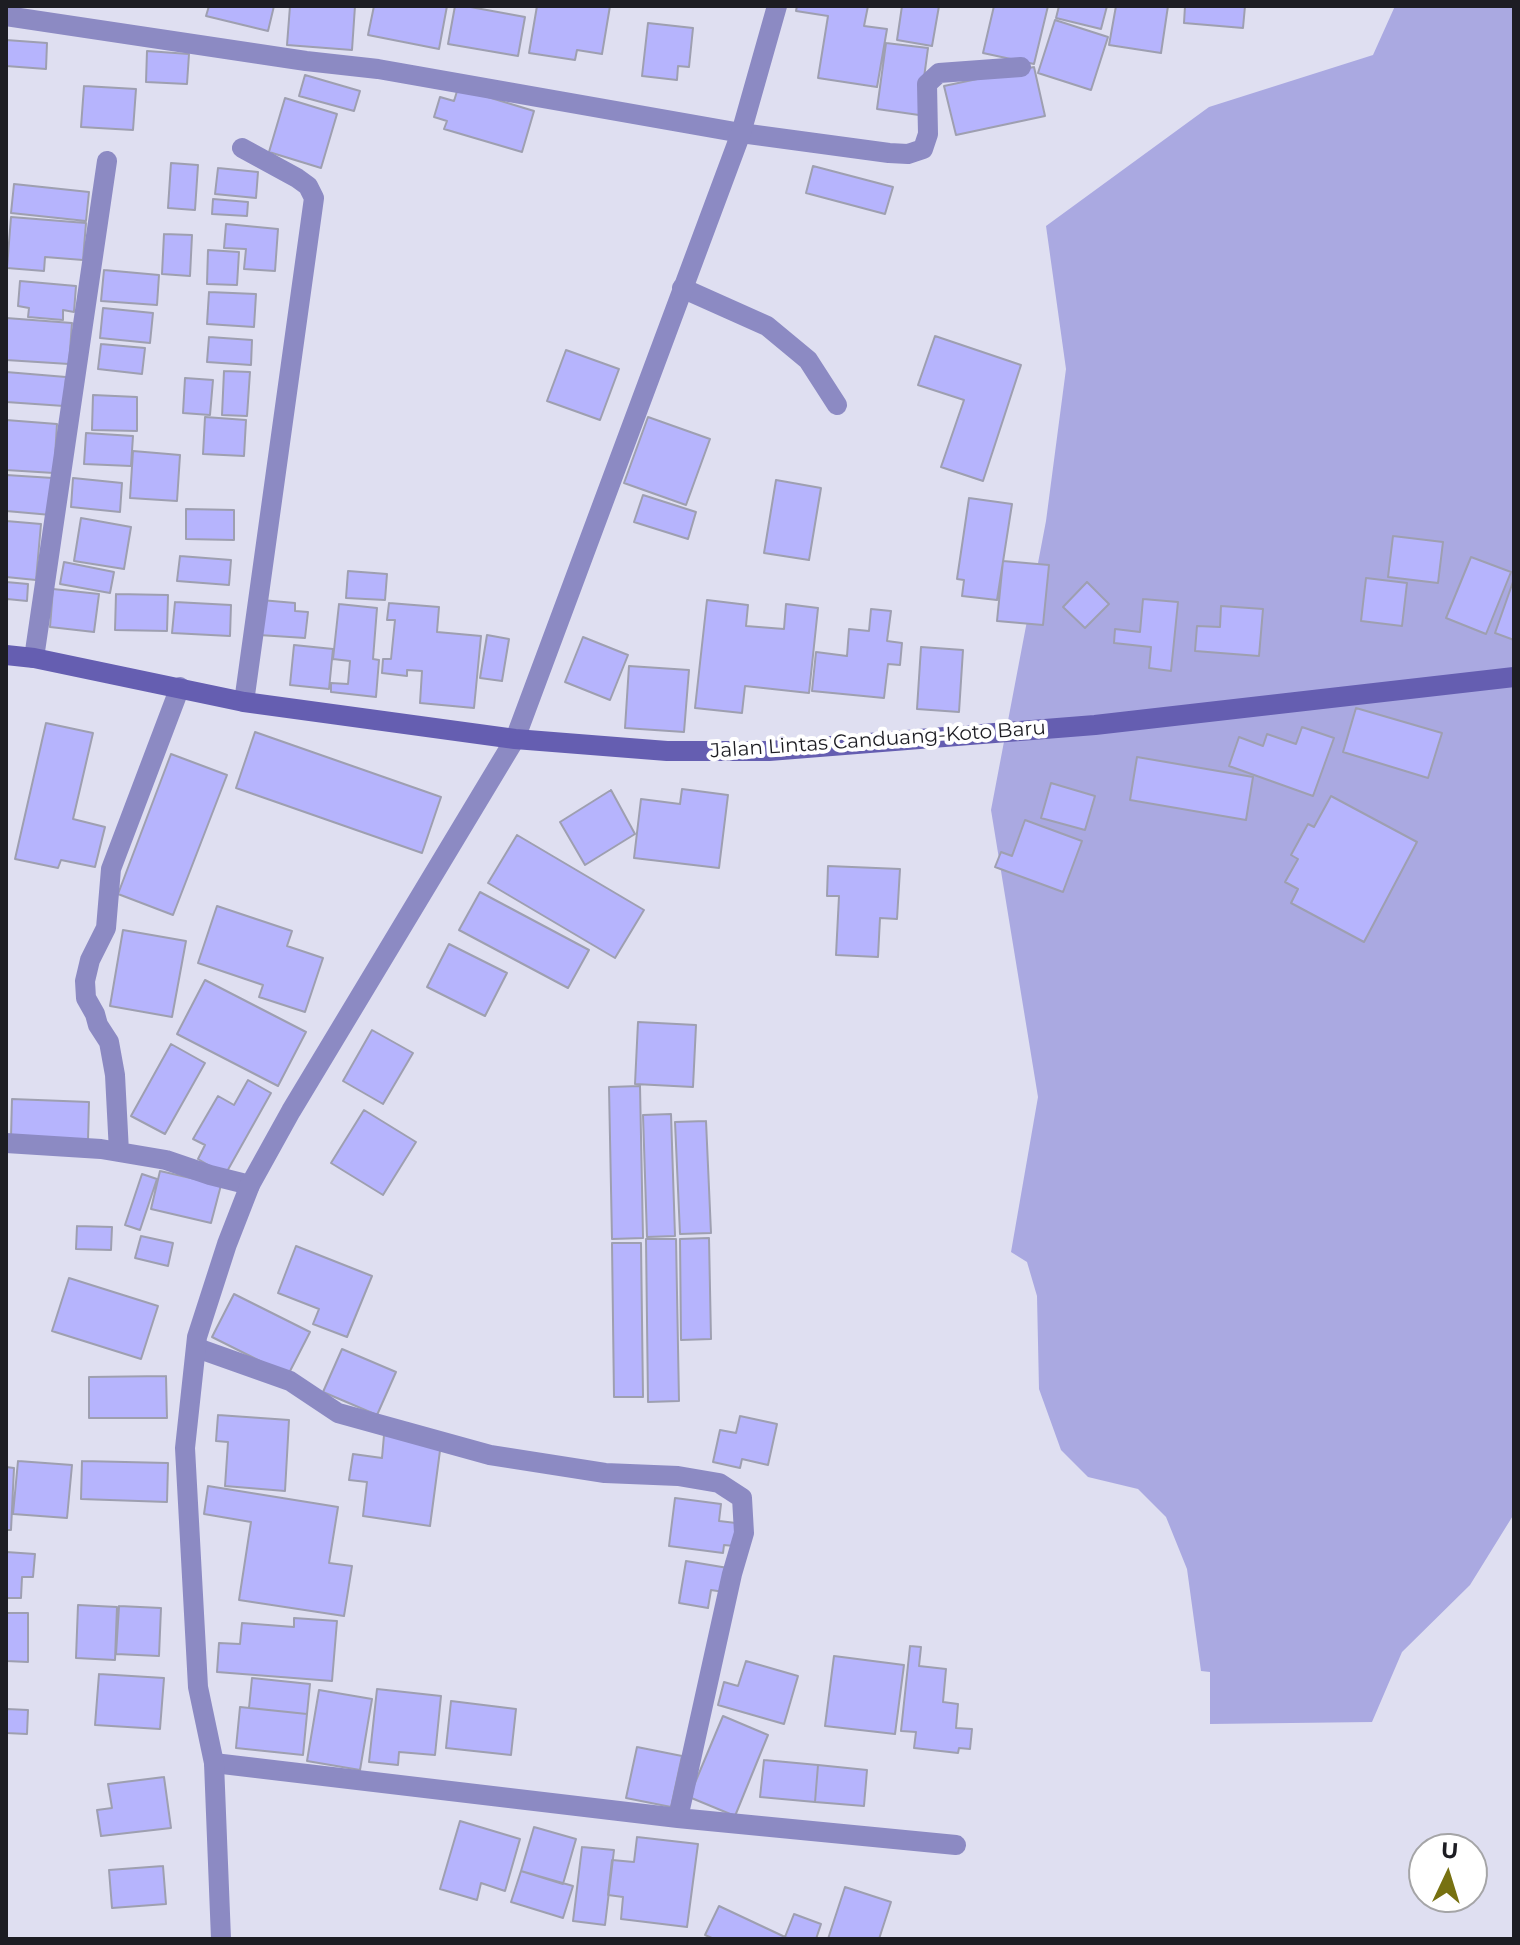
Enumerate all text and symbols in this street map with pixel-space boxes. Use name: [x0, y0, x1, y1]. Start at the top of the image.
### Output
street label: Jalan Lintas Canduang-Koto Baru: [710, 716, 1046, 764]
north arrow: [1408, 1833, 1488, 1913]
text: U: [1440, 1836, 1459, 1865]

